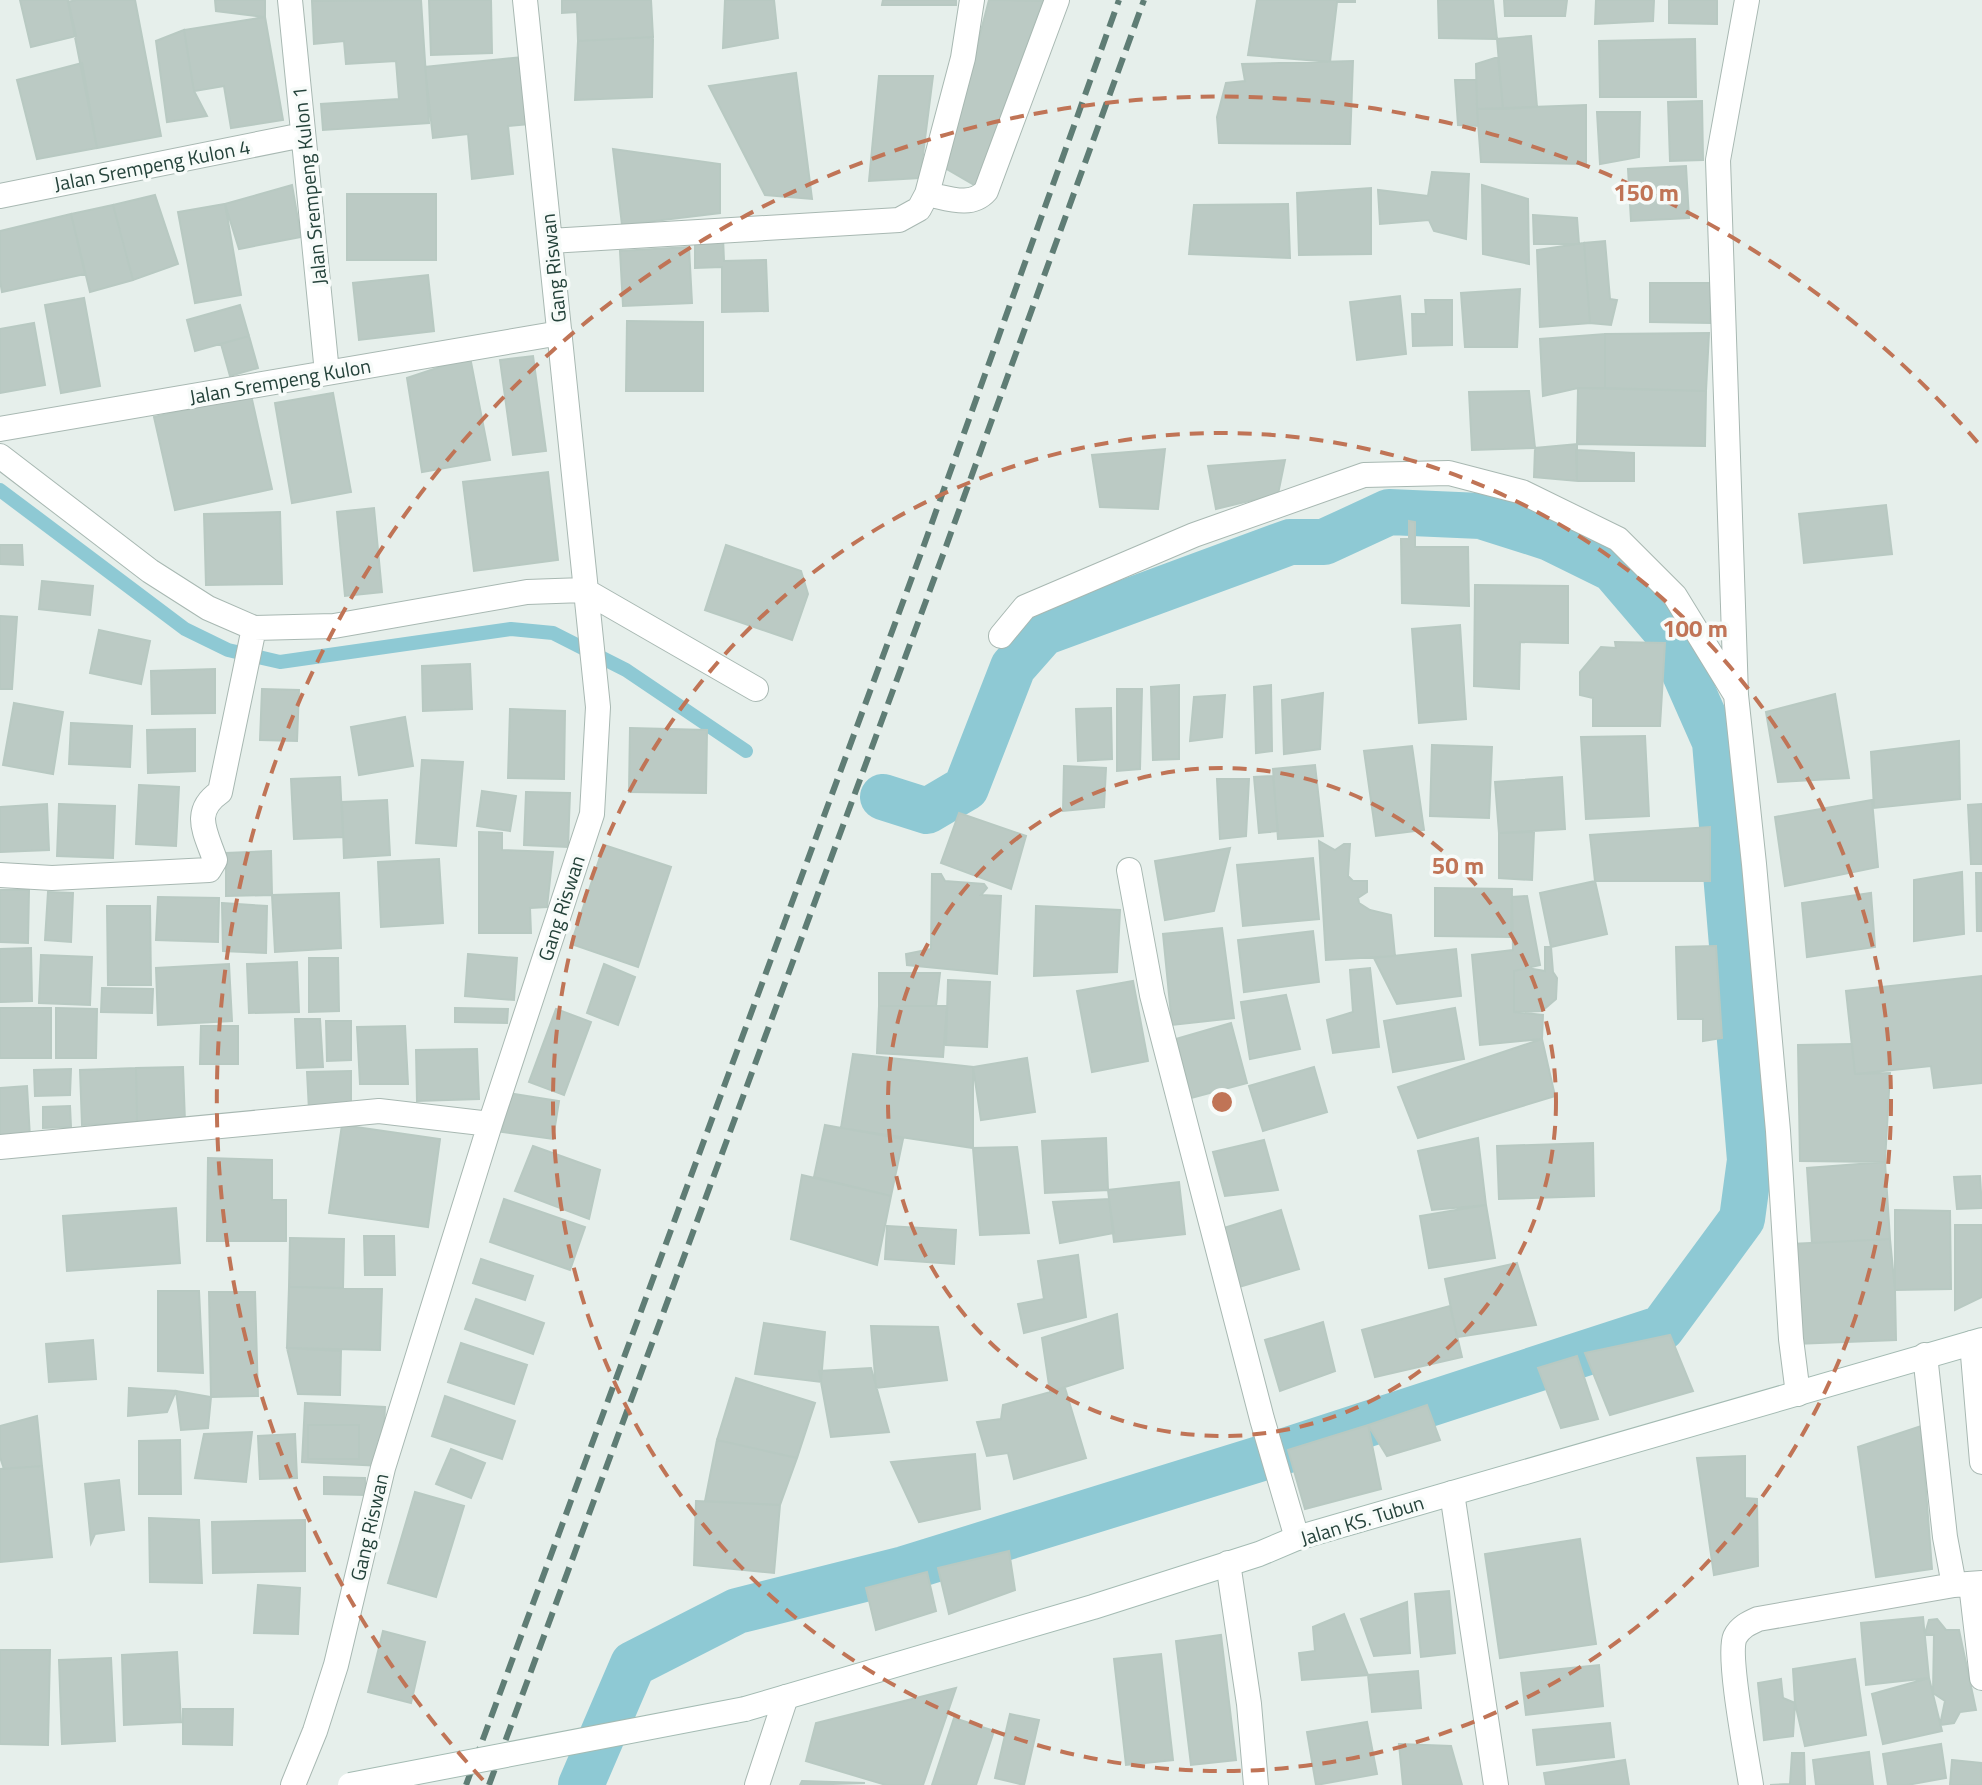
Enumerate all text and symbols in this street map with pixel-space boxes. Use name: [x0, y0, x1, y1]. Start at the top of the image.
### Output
street label: Jalan Srempeng Kulon 1: [283, 85, 335, 287]
street label: Jalan Srempeng Kulon 4: [51, 131, 253, 199]
text: 150 m: [1613, 174, 1679, 210]
street label: Gang Riswan: [532, 212, 574, 324]
street label: Jalan Srempeng Kulon: [187, 350, 373, 412]
text: 100 m: [1662, 610, 1728, 646]
text: 50 m: [1432, 847, 1484, 883]
street label: Gang Riswan: [529, 851, 593, 965]
centre of rings: [1208, 1088, 1236, 1116]
street label: Gang Riswan: [342, 1470, 396, 1584]
street label: Jalan KS. Tubun: [1296, 1486, 1428, 1554]

